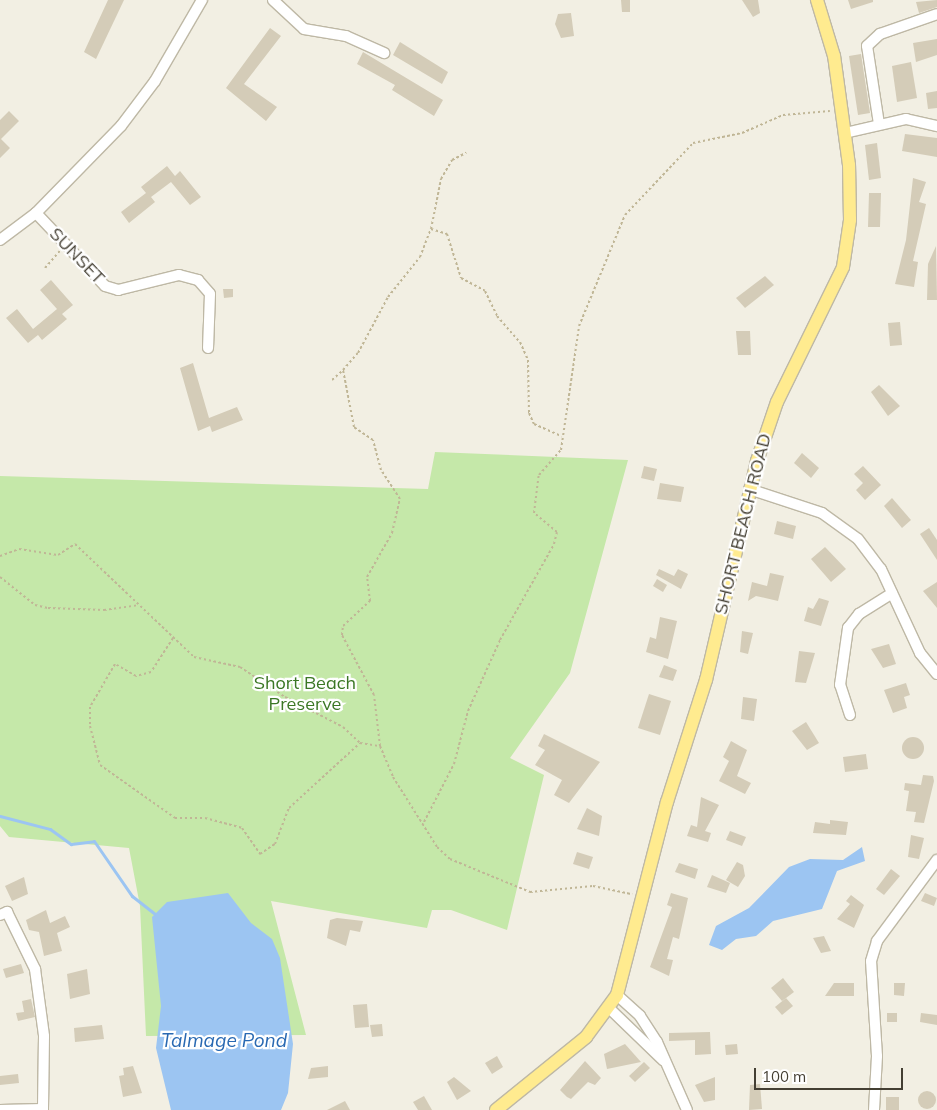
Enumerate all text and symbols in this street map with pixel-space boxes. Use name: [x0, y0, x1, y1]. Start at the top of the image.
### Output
street label: SUNSET: [45, 223, 109, 289]
street label: SHORT BEACH ROAD: [710, 431, 776, 617]
park label: Short Beach Preserve: [254, 673, 356, 716]
water label: Talmage Pond: [161, 1030, 287, 1052]
scale bar: [757, 1058, 906, 1090]
text: 100 m: [762, 1067, 806, 1086]

